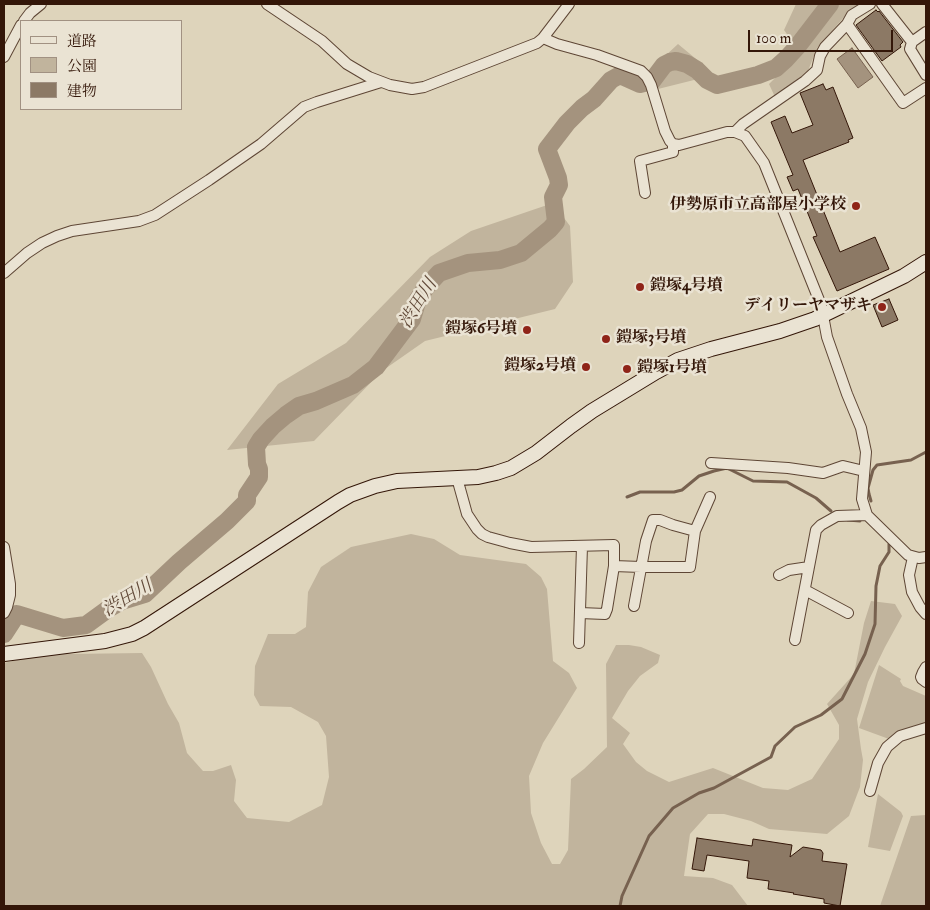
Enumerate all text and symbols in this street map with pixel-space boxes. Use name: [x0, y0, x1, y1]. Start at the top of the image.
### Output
legend: [20, 20, 182, 110]
scale bar: [750, 20, 895, 52]
text: 100 m: [756, 29, 791, 48]
text: 道路: [67, 32, 97, 51]
text: 公園: [67, 57, 97, 76]
text: 建物: [67, 82, 97, 101]
place label: 伊勢原市立高部屋小学校: [670, 196, 846, 216]
marker: 伊勢原市立高部屋小学校: [850, 200, 862, 212]
water label: 渋田川: [396, 275, 442, 333]
place label: 鎧塚4号墳: [650, 277, 723, 297]
marker: 鎧塚4号墳: [634, 281, 646, 293]
place label: デイリーヤマザキ: [744, 297, 872, 317]
marker: デイリーヤマザキ: [876, 301, 888, 313]
place label: 鎧塚6号墳: [445, 320, 517, 340]
marker: 鎧塚6号墳: [521, 324, 533, 336]
place label: 鎧塚3号墳: [616, 329, 686, 349]
marker: 鎧塚3号墳: [600, 333, 612, 345]
place label: 鎧塚2号墳: [504, 357, 576, 377]
place label: 鎧塚1号墳: [637, 359, 707, 379]
marker: 鎧塚2号墳: [580, 361, 592, 373]
marker: 鎧塚1号墳: [621, 363, 633, 375]
water label: 渋田川: [99, 576, 157, 622]

